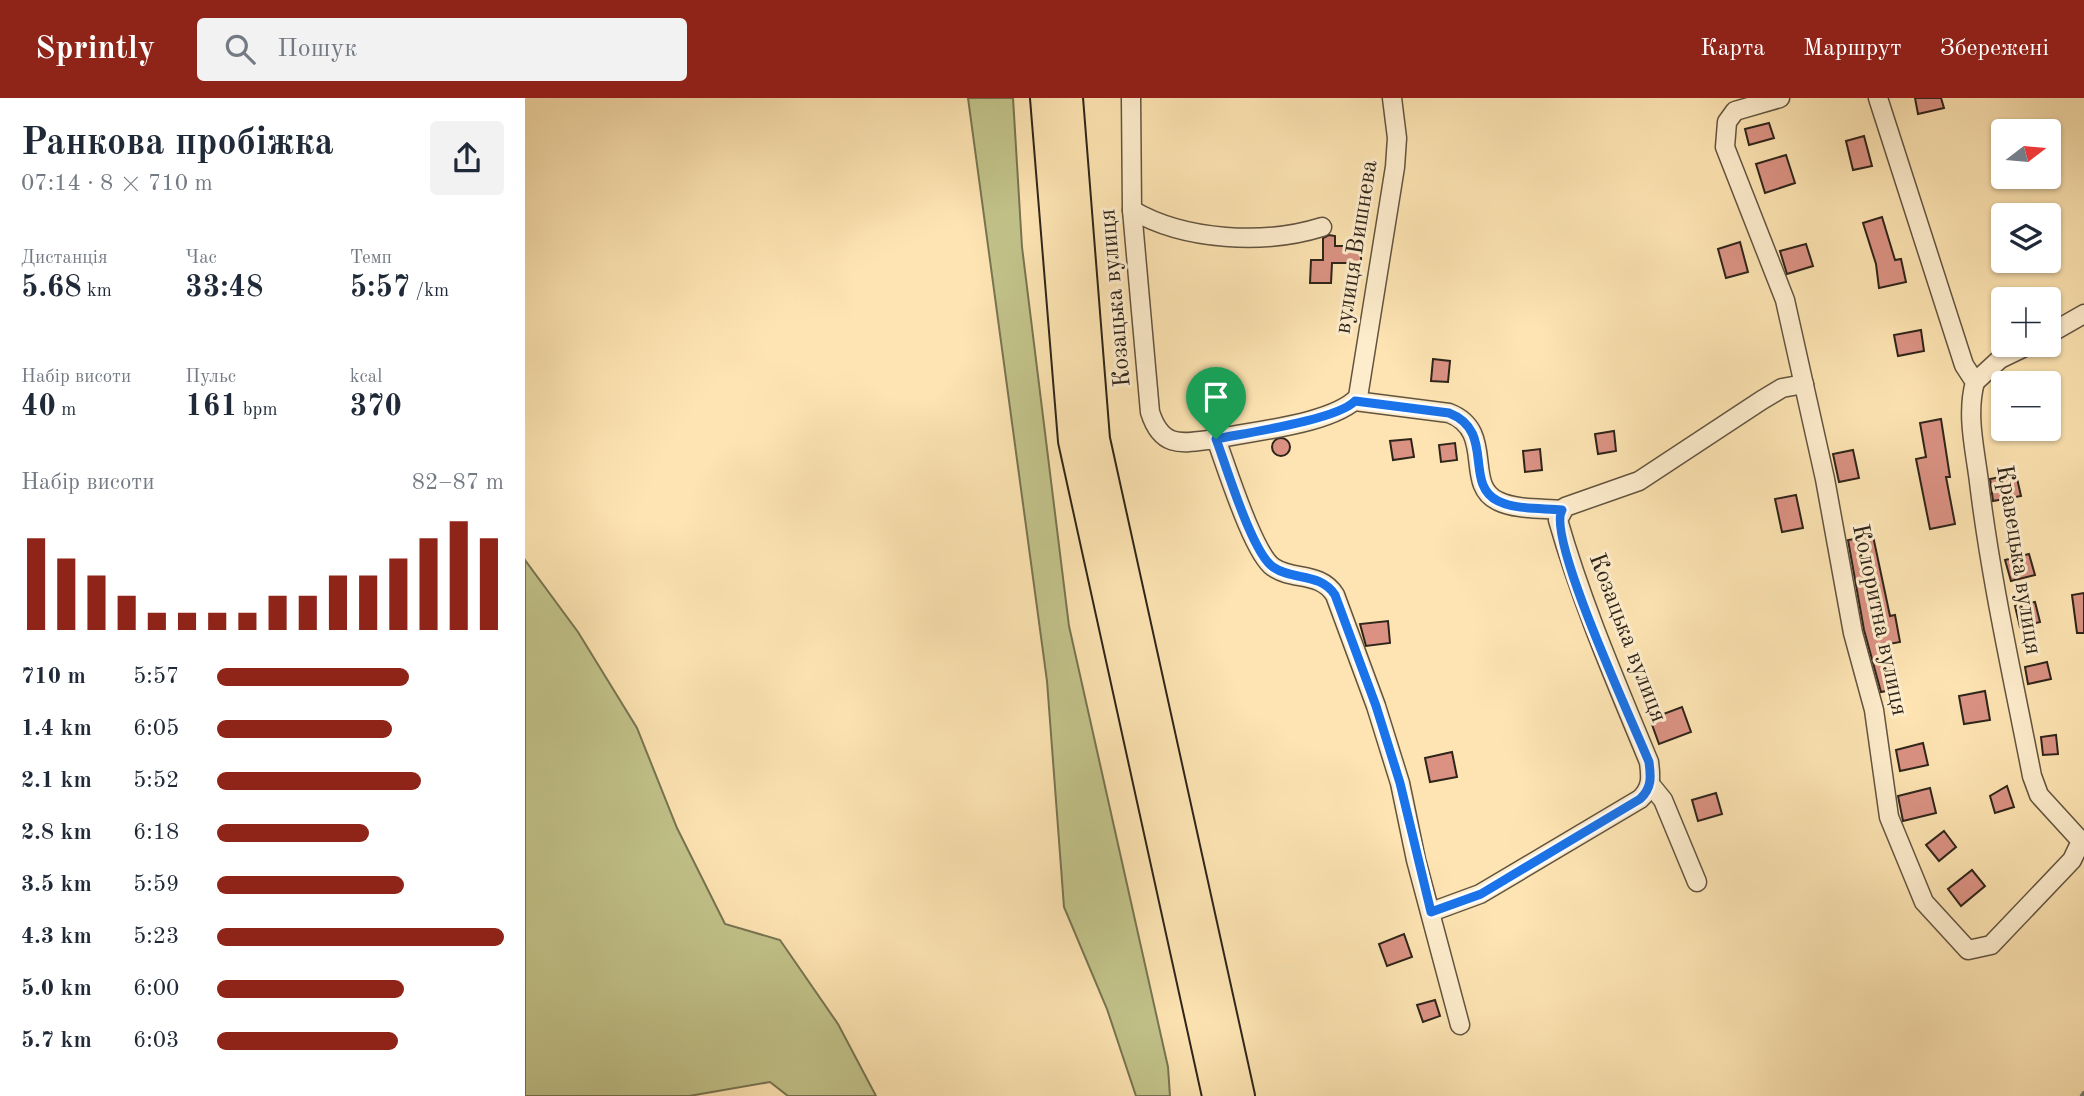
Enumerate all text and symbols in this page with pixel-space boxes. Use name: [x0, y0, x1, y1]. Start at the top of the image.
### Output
search box: [197, 18, 687, 81]
icon: search: [221, 30, 259, 68]
text: Sprintly: [35, 33, 155, 66]
text: Пошук: [277, 36, 357, 62]
text: Карта: [1700, 37, 1765, 61]
text: Маршрут: [1803, 37, 1902, 61]
text: Збережені: [1940, 37, 2049, 61]
north arrow: [1991, 119, 2061, 189]
map controls: [1991, 119, 2061, 441]
button: share: [430, 121, 504, 195]
text: Ранкова пробіжка: [21, 125, 334, 163]
street label: вулиця Вишнева: [1331, 158, 1383, 336]
text: 07:14 · 8 × 710 m: [21, 172, 213, 195]
button: layers: [1991, 203, 2061, 273]
street label: Козацька вулиця: [1096, 208, 1136, 388]
text: Дистанція: [21, 249, 108, 268]
text: Час: [185, 249, 217, 268]
text: Темп: [350, 249, 392, 268]
text: 5.68: [21, 273, 82, 303]
text: 33:48: [185, 273, 263, 303]
text: 5:57: [350, 273, 410, 303]
text: km: [82, 282, 112, 301]
text: /km: [410, 282, 449, 301]
button: +: [1991, 287, 2061, 357]
pin: [1186, 367, 1246, 439]
text: Набір висоти: [21, 368, 131, 387]
text: Пульс: [185, 368, 236, 387]
text: kcal: [350, 368, 382, 387]
button: −: [1991, 371, 2061, 441]
icon: arrive: [1197, 378, 1235, 416]
text: 40: [21, 392, 56, 422]
text: 161: [185, 392, 238, 422]
text: 370: [350, 392, 402, 422]
text: m: [56, 401, 76, 420]
text: bpm: [238, 401, 278, 420]
street label: Кравецька вулиця: [1991, 464, 2045, 656]
text: Набір висоти: [21, 471, 155, 494]
text: 82–87 m: [412, 471, 504, 494]
street label: Колоритна вулиця: [1847, 522, 1911, 718]
street label: Козацька вулиця: [1584, 550, 1670, 726]
text: 710 m: [21, 665, 86, 688]
text: 5:57: [133, 665, 179, 688]
text: 1.4 km: [21, 717, 92, 740]
text: 6:05: [133, 717, 179, 740]
text: 2.1 km: [21, 769, 92, 792]
text: 5:52: [133, 769, 179, 792]
text: 2.8 km: [21, 821, 92, 844]
text: 6:18: [133, 821, 179, 844]
text: 3.5 km: [21, 873, 92, 896]
text: 5:59: [133, 873, 179, 896]
text: 4.3 km: [21, 925, 92, 948]
text: 5:23: [133, 925, 179, 948]
text: 5.0 km: [21, 977, 92, 1000]
text: 6:00: [133, 977, 179, 1000]
text: 5.7 km: [21, 1029, 92, 1052]
text: 6:03: [133, 1029, 179, 1052]

